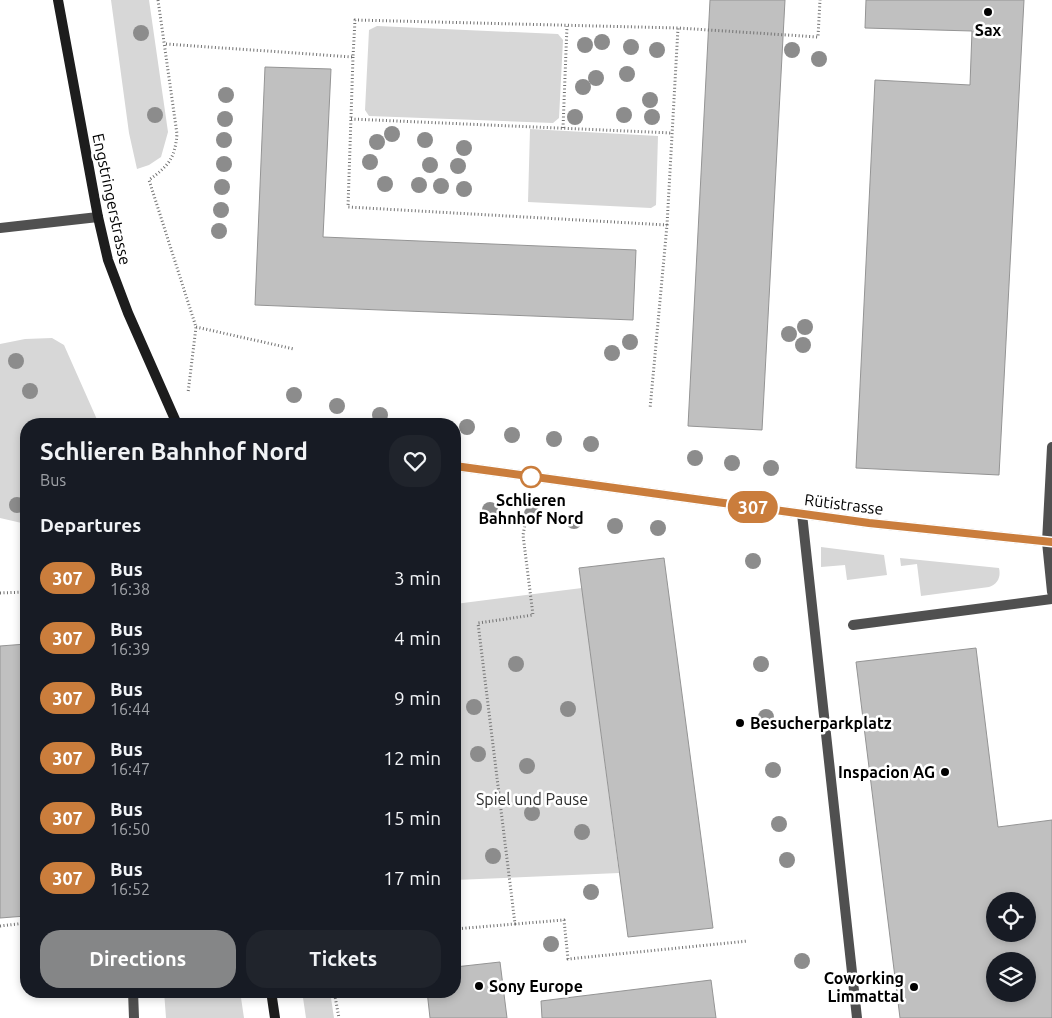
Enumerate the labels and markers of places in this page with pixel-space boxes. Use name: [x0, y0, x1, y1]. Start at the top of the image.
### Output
marker: Sax: [982, 6, 994, 18]
place label: Sax: [975, 21, 1002, 39]
marker: Schlieren Bahnhof Nord: [520, 466, 542, 488]
place label: Schlieren Bahnhof Nord: [479, 491, 584, 527]
place label: Besucherparkplatz: [750, 714, 892, 732]
marker: Besucherparkplatz: [734, 717, 746, 729]
place label: Inspacion AG: [838, 763, 935, 781]
marker: Inspacion AG: [939, 766, 951, 778]
place label: Coworking Limmattal: [824, 969, 904, 1005]
place label: Sony Europe: [489, 977, 583, 995]
marker: Sony Europe: [473, 980, 485, 992]
marker: Coworking Limmattal: [908, 981, 920, 993]

